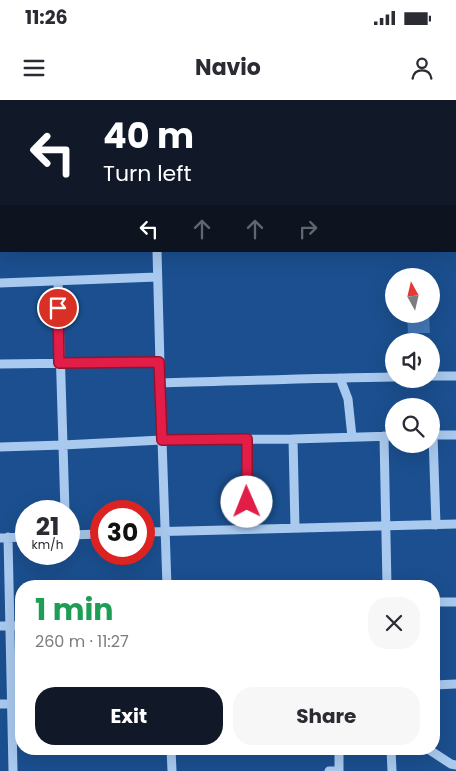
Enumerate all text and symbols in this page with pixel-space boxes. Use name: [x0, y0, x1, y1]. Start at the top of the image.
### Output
text: 11:26: [25, 4, 68, 31]
text: Navio: [195, 52, 261, 83]
icon: menu: [20, 54, 48, 82]
icon: person: [408, 54, 436, 82]
text: 40 m: [103, 111, 194, 160]
icon: left: [20, 120, 85, 185]
text: Turn left: [103, 158, 191, 189]
icon: left: [135, 215, 163, 243]
icon: ahead: [188, 215, 216, 243]
icon: ahead: [241, 215, 269, 243]
icon: right: [294, 215, 322, 243]
north arrow: [385, 268, 440, 322]
map controls: [385, 268, 440, 453]
pin: [37, 287, 79, 329]
icon: arrive: [44, 294, 72, 322]
button: sound: [385, 333, 440, 388]
button: search: [385, 398, 440, 453]
position arrow: [220, 475, 272, 527]
speed limit sign: 30: [90, 500, 155, 565]
text: 21: [36, 509, 59, 544]
text: km/h: [32, 536, 63, 553]
text: 1 min: [35, 588, 113, 631]
button: close: [368, 597, 420, 649]
text: 260 m · 11:27: [35, 630, 129, 653]
button: Exit: [35, 687, 223, 745]
button: Share: [233, 687, 420, 745]

